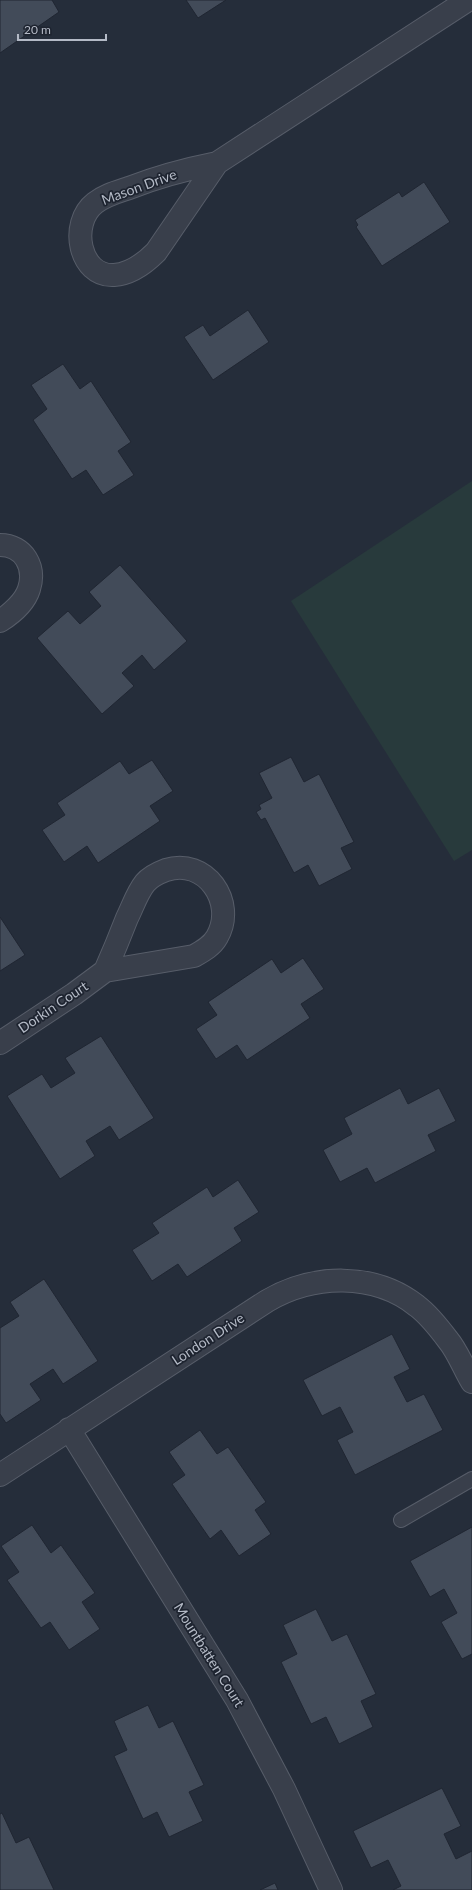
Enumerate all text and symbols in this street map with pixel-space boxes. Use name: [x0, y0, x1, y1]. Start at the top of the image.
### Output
scale bar: [18, 16, 106, 42]
text: 20 m: [24, 22, 51, 37]
street label: Mason Drive: [99, 165, 179, 208]
street label: Dorkin Court: [15, 977, 91, 1036]
street label: London Drive: [168, 1309, 247, 1368]
street label: Mountbatten Court: [171, 1600, 248, 1710]

